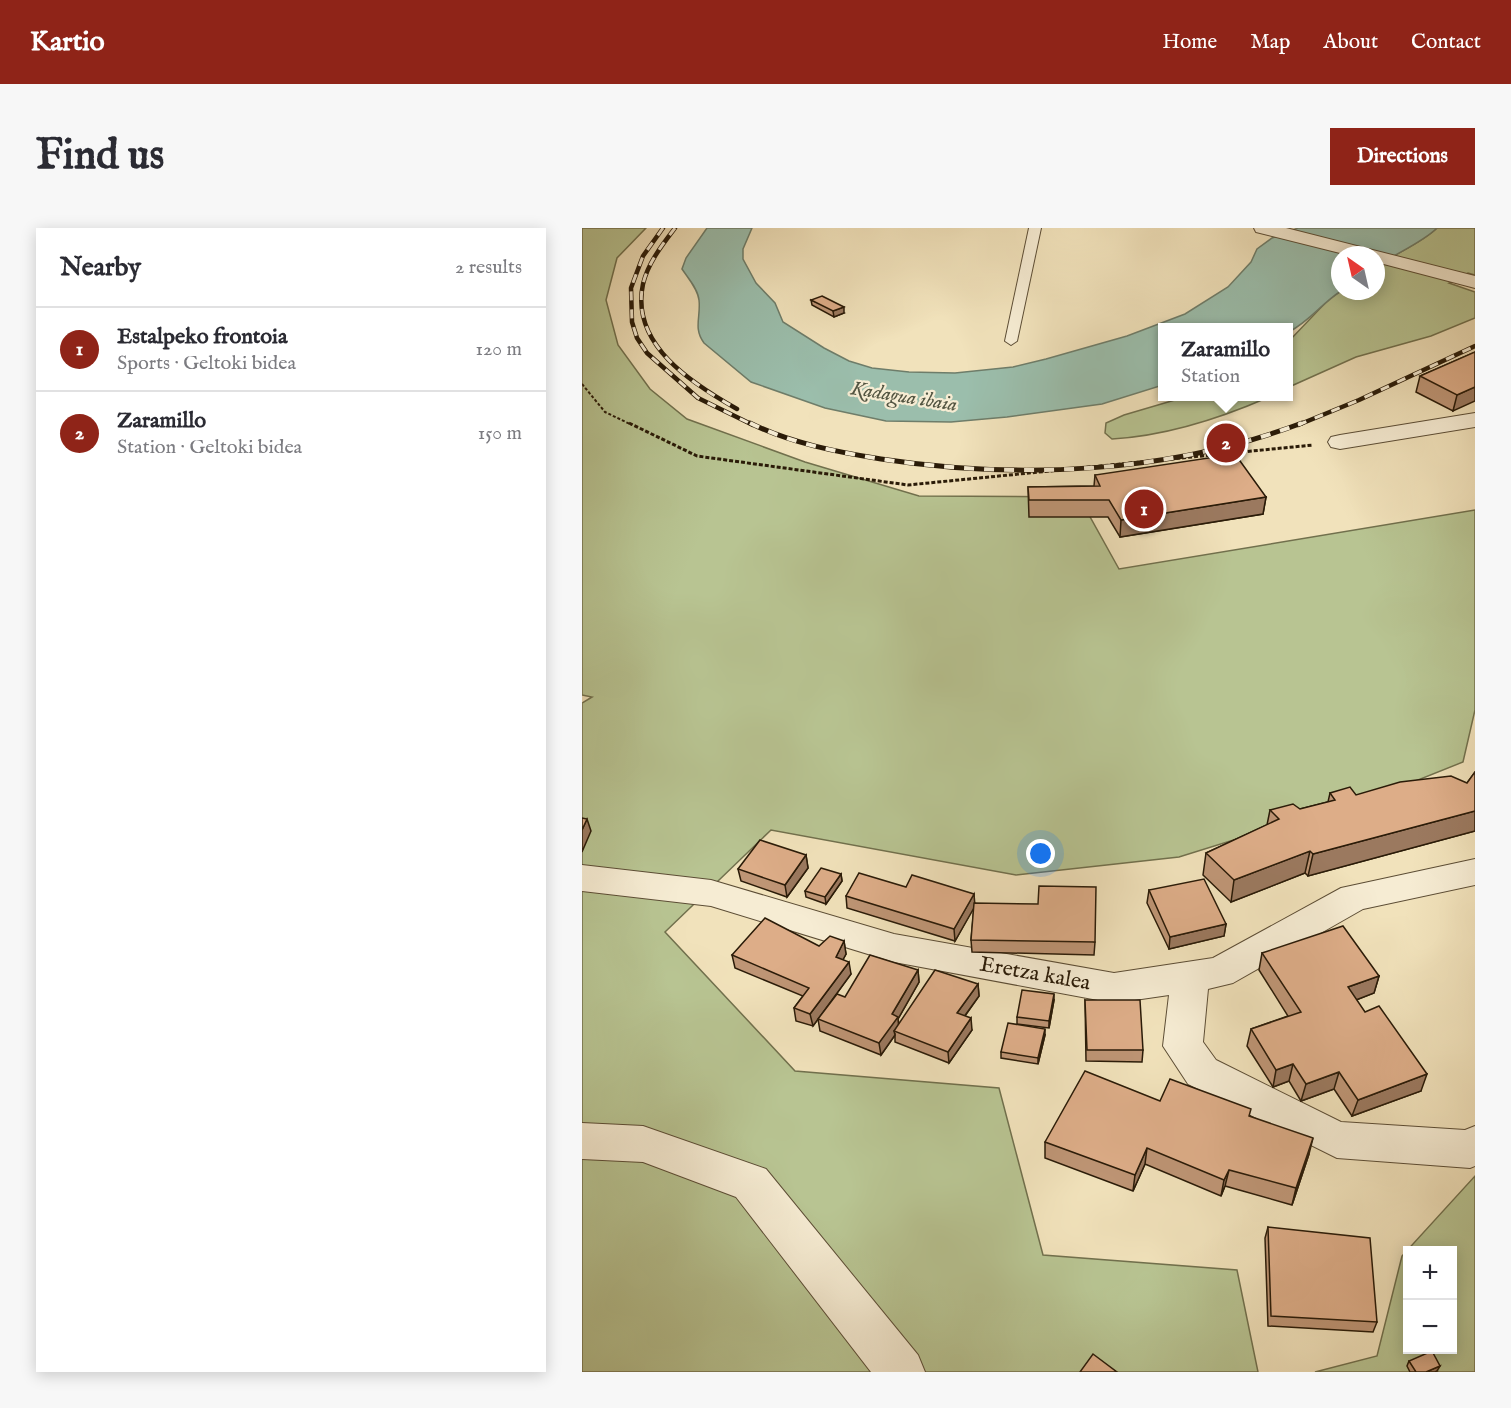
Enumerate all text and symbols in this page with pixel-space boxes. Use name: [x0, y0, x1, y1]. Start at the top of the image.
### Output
text: Kartio: [30, 25, 105, 60]
text: Home: [1162, 29, 1217, 56]
text: Map: [1250, 29, 1290, 56]
text: About: [1323, 29, 1378, 56]
text: Contact: [1411, 29, 1481, 56]
button: Directions: [1330, 128, 1475, 185]
text: Find us: [36, 130, 164, 183]
north arrow: [1331, 246, 1385, 300]
text: Nearby: [60, 251, 141, 284]
text: 2 results: [455, 255, 522, 280]
text: Estalpeko frontoia: [117, 323, 287, 351]
popup: [1158, 323, 1293, 401]
text: Zaramillo: [1181, 336, 1270, 364]
text: 1: [76, 337, 83, 362]
text: 120 m: [476, 337, 522, 362]
text: Sports · Geltoki bidea: [117, 351, 296, 376]
text: Station: [1181, 364, 1240, 389]
water label: Kadagua ibaia: [848, 376, 959, 419]
text: Zaramillo: [117, 407, 206, 435]
pin: 2: [1206, 420, 1246, 466]
text: 2: [75, 421, 84, 446]
text: 150 m: [478, 421, 522, 446]
text: Station · Geltoki bidea: [117, 435, 302, 460]
pin: 1: [1124, 486, 1164, 532]
your location: [1026, 839, 1055, 868]
street label: Eretza kalea: [977, 950, 1093, 998]
map controls: [1403, 1246, 1457, 1354]
button: +: [1403, 1246, 1457, 1300]
button: −: [1403, 1300, 1457, 1354]

